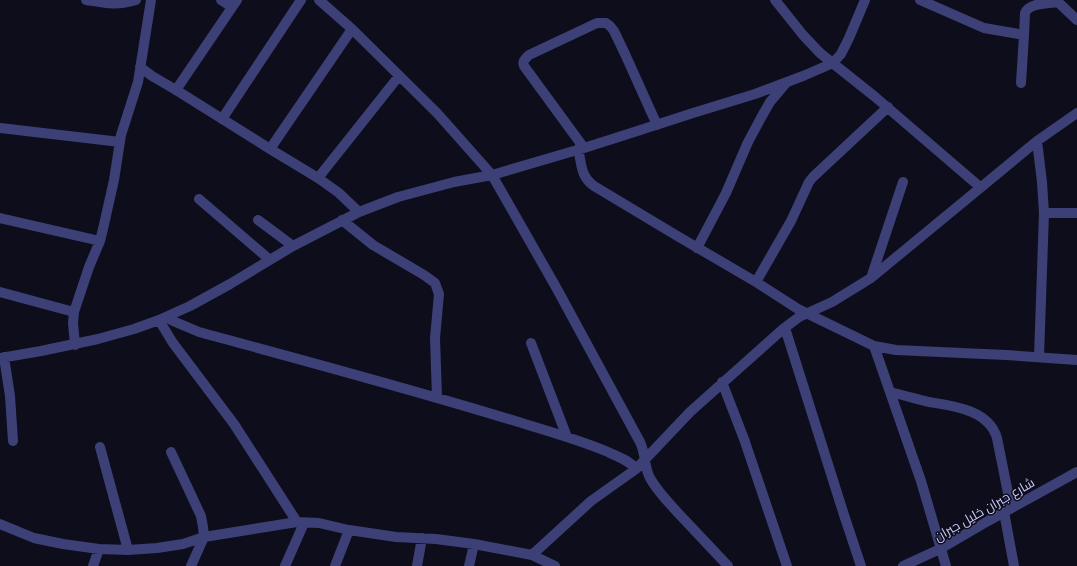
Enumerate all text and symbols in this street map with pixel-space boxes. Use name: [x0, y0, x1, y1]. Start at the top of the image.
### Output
street label: شارع جبران خليل جبران: [931, 474, 1038, 545]

